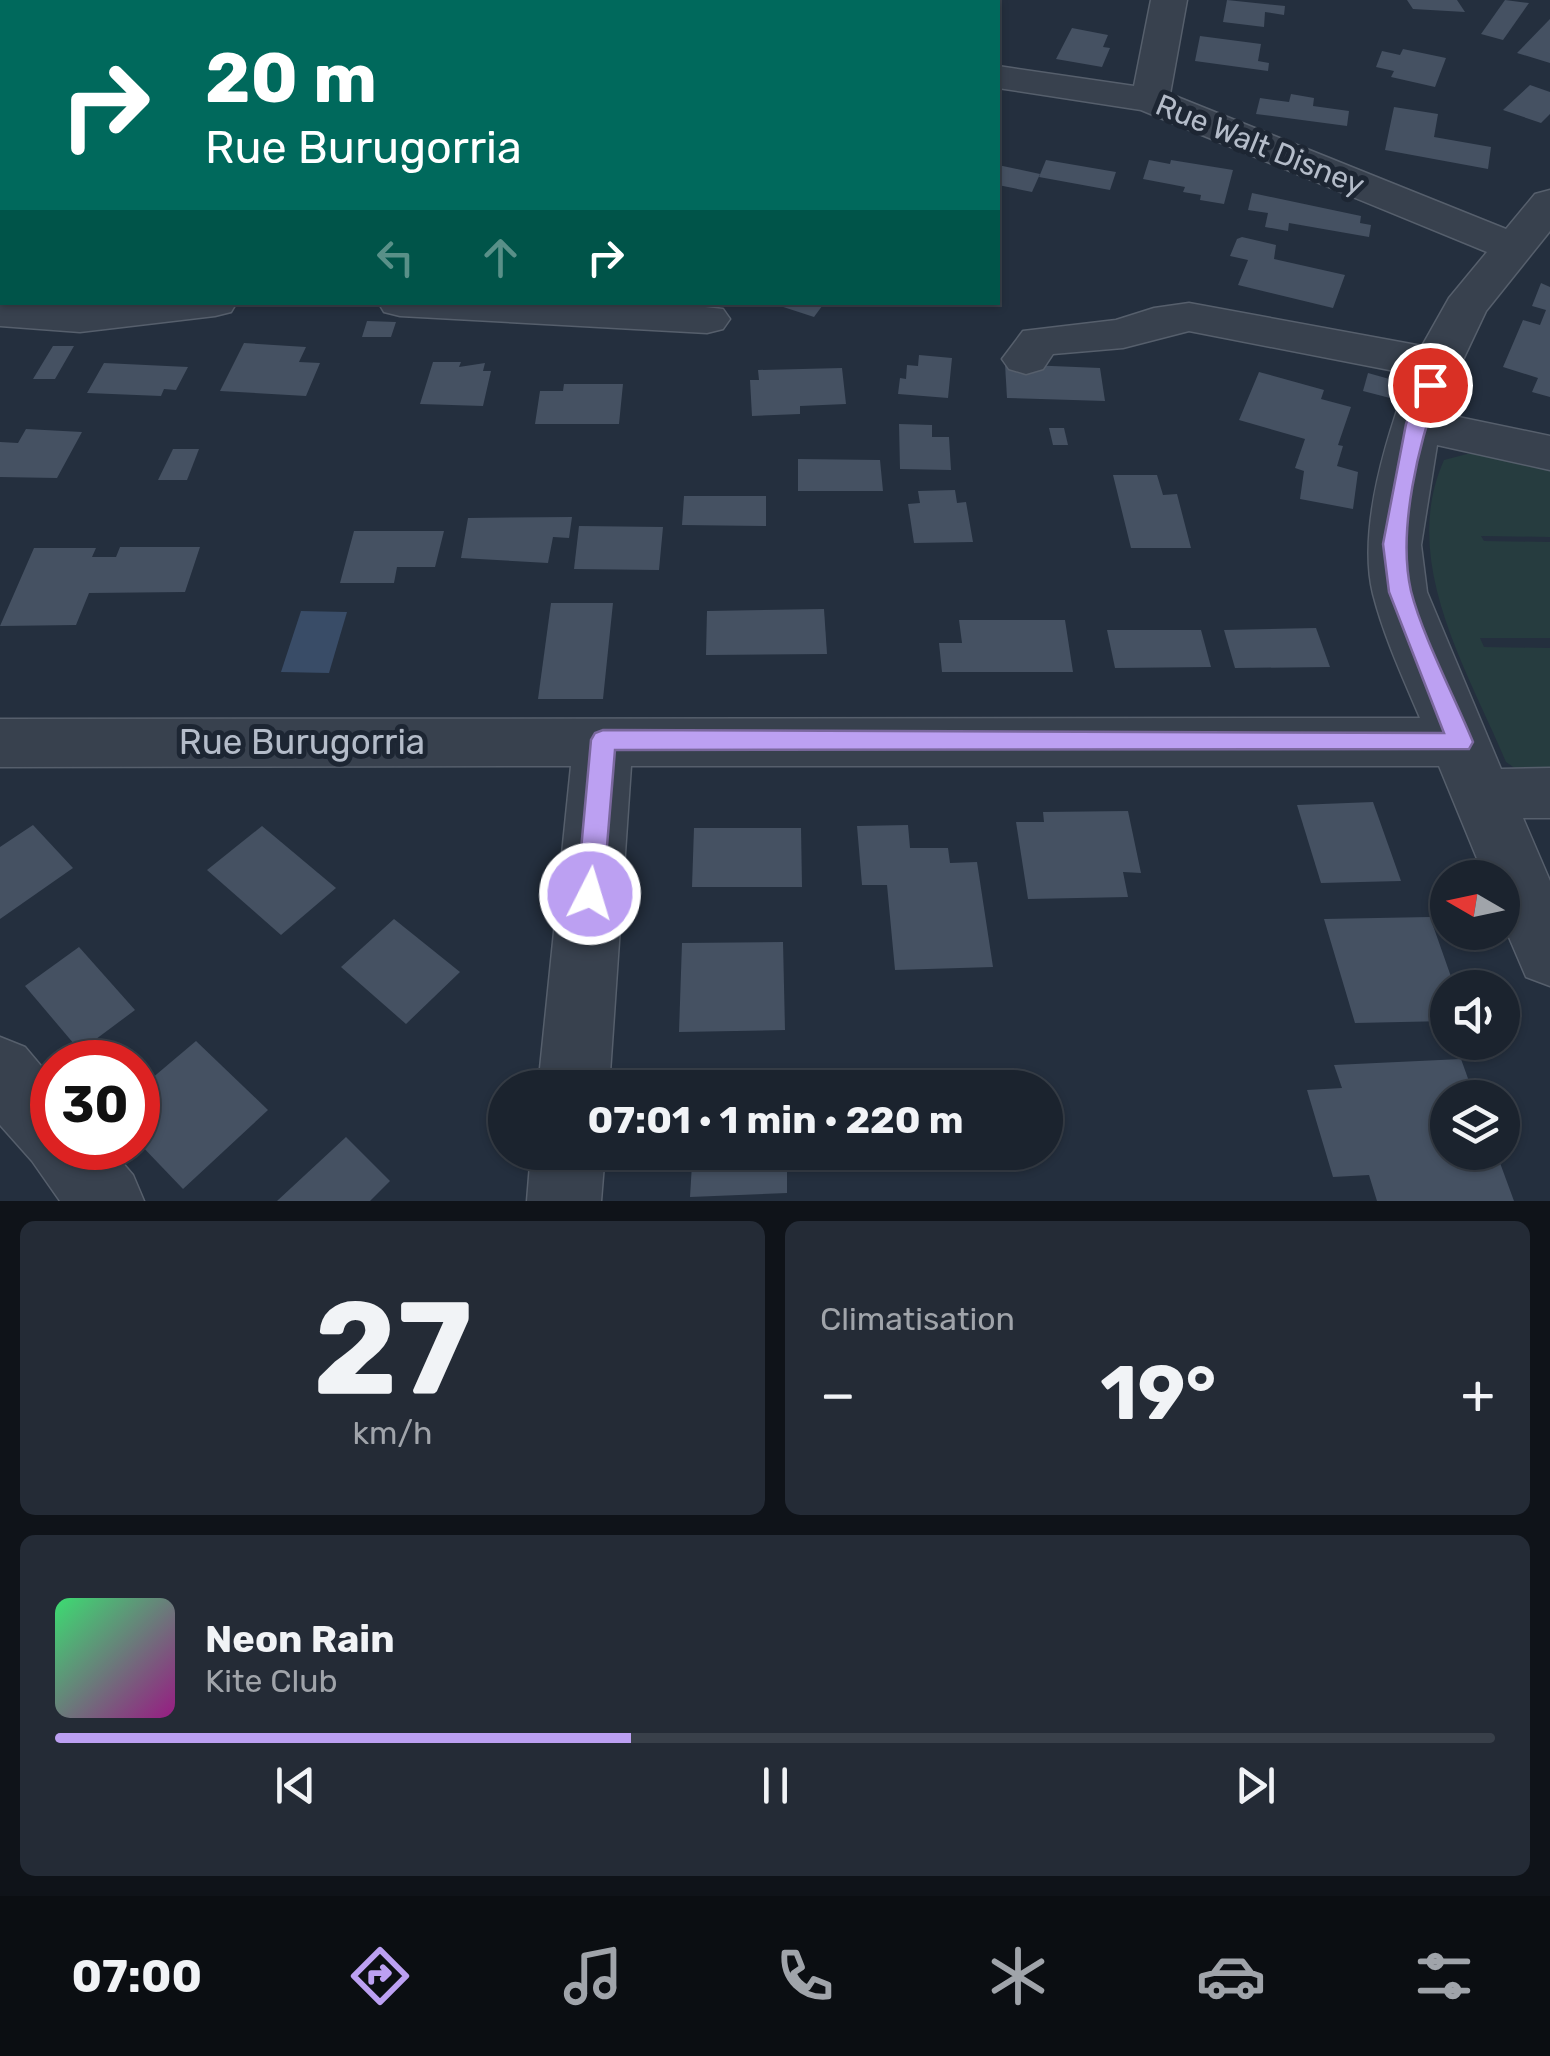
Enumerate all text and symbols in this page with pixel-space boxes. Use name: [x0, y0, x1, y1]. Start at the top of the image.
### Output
text: 20 m: [205, 37, 377, 120]
icon: right: [40, 40, 170, 170]
street label: Rue Walt Disney: [1150, 87, 1370, 203]
text: Rue Burugorria: [205, 121, 522, 174]
icon: left: [368, 230, 423, 285]
icon: ahead: [473, 230, 528, 285]
icon: right: [578, 230, 633, 285]
pin: [1388, 343, 1473, 428]
icon: arrive: [1403, 358, 1458, 413]
street label: Rue Burugorria: [179, 721, 425, 763]
position arrow: [538, 842, 642, 946]
north arrow: [1430, 860, 1520, 950]
map controls: [1430, 860, 1520, 1170]
button: sound: [1430, 970, 1520, 1060]
speed limit sign: 30: [30, 1040, 160, 1170]
button: layers: [1430, 1080, 1520, 1170]
text: 07:01 · 1 min · 220 m: [587, 1097, 964, 1143]
text: 27: [313, 1271, 472, 1426]
text: Climatisation: [820, 1300, 1015, 1338]
text: 19°: [1100, 1349, 1216, 1438]
text: −: [820, 1362, 856, 1427]
text: +: [1461, 1362, 1495, 1427]
text: km/h: [353, 1414, 432, 1452]
text: Neon Rain: [205, 1616, 395, 1662]
text: Kite Club: [205, 1662, 338, 1700]
icon: previous: [268, 1758, 323, 1813]
icon: pause: [748, 1758, 803, 1813]
icon: next: [1228, 1758, 1283, 1813]
icon: directions: [345, 1941, 415, 2011]
icon: music: [558, 1941, 628, 2011]
icon: phone: [770, 1941, 840, 2011]
icon: climate: [983, 1941, 1053, 2011]
icon: car: [1196, 1941, 1266, 2011]
icon: filters: [1409, 1941, 1479, 2011]
text: 07:00: [71, 1950, 202, 2003]

